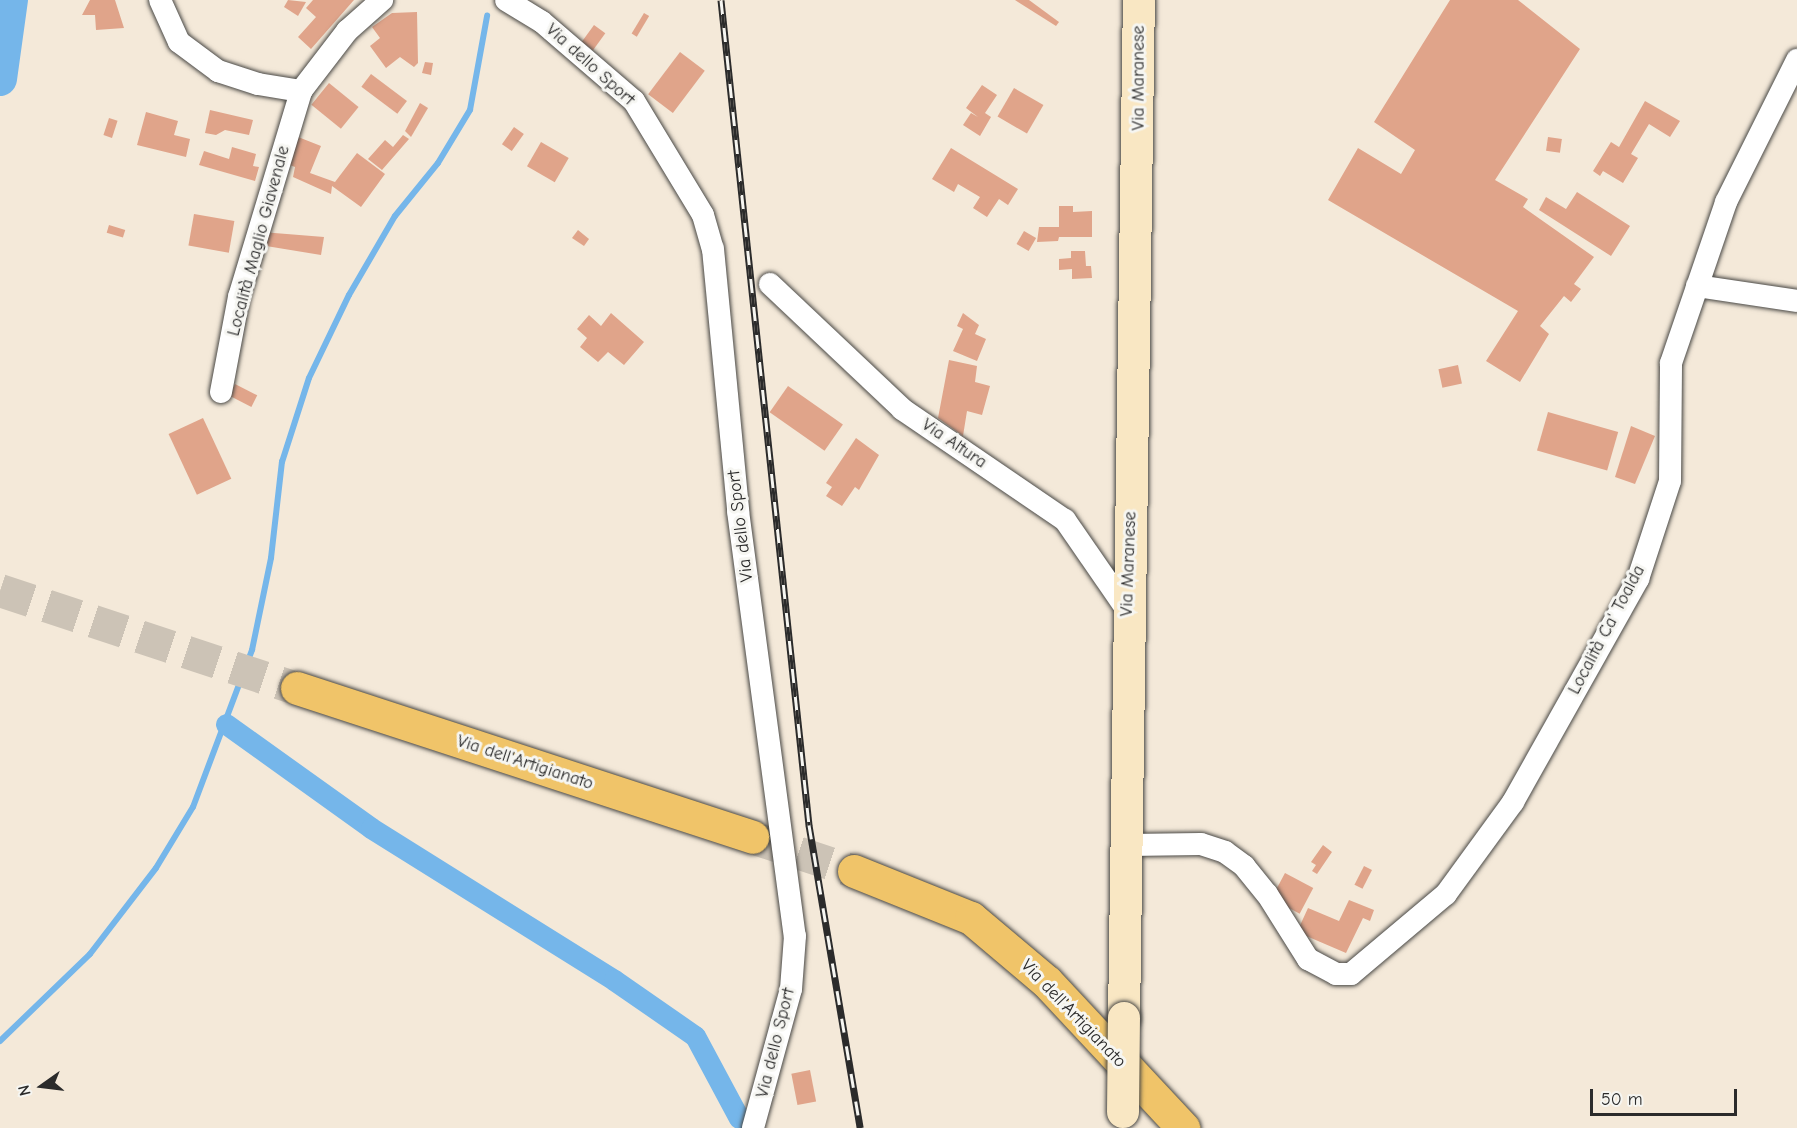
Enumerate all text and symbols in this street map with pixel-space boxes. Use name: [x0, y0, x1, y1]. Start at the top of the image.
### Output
street label: Via dello Sport: [541, 19, 639, 111]
street label: Via Maranese: [1128, 26, 1150, 130]
street label: Località Maglio Giavenale: [223, 143, 295, 339]
street label: Via Altura: [917, 414, 991, 474]
street label: Via dello Sport: [723, 469, 759, 583]
street label: Via Maranese: [1116, 511, 1142, 617]
street label: Località Ca' Toalda: [1564, 562, 1650, 698]
street label: Via dell'Artigianato: [454, 731, 596, 795]
street label: Via dell'Artigianato: [1016, 955, 1130, 1073]
street label: Via dello Sport: [752, 986, 800, 1100]
north arrow: [12, 1056, 72, 1116]
scale bar: [1593, 1077, 1740, 1115]
text: N: [15, 1083, 35, 1098]
text: 50 m: [1601, 1089, 1643, 1110]

